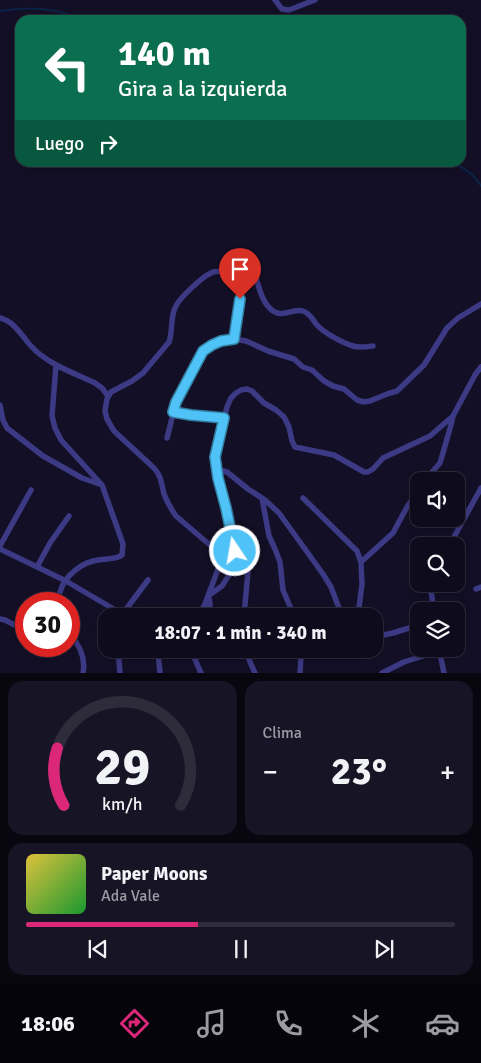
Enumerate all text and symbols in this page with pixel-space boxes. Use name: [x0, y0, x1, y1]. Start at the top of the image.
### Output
text: 140 m: [118, 32, 211, 75]
icon: left: [35, 35, 100, 100]
text: Gira a la izquierda: [118, 75, 287, 102]
icon: right: [94, 130, 122, 158]
text: Luego: [35, 132, 84, 156]
pin: [219, 248, 261, 299]
icon: arrive: [226, 255, 254, 283]
map controls: [410, 472, 465, 657]
button: sound: [410, 472, 465, 527]
position arrow: [208, 524, 260, 576]
button: search: [410, 537, 465, 592]
speed limit sign: 30: [15, 592, 80, 657]
button: layers: [410, 602, 465, 657]
text: 18:07 · 1 min · 340 m: [154, 621, 327, 645]
text: Clima: [263, 723, 302, 743]
text: 29: [94, 735, 150, 799]
text: 23°: [331, 748, 387, 795]
text: −: [263, 755, 278, 789]
text: +: [440, 755, 455, 789]
text: km/h: [102, 793, 142, 815]
text: Paper Moons: [101, 862, 207, 886]
text: Ada Vale: [101, 886, 160, 906]
icon: previous: [84, 935, 112, 963]
icon: pause: [227, 935, 255, 963]
icon: next: [370, 935, 398, 963]
icon: directions: [117, 1006, 152, 1041]
icon: music: [194, 1006, 229, 1041]
icon: phone: [271, 1006, 306, 1041]
icon: climate: [348, 1006, 383, 1041]
icon: car: [425, 1006, 460, 1041]
text: 18:06: [21, 1010, 75, 1037]

